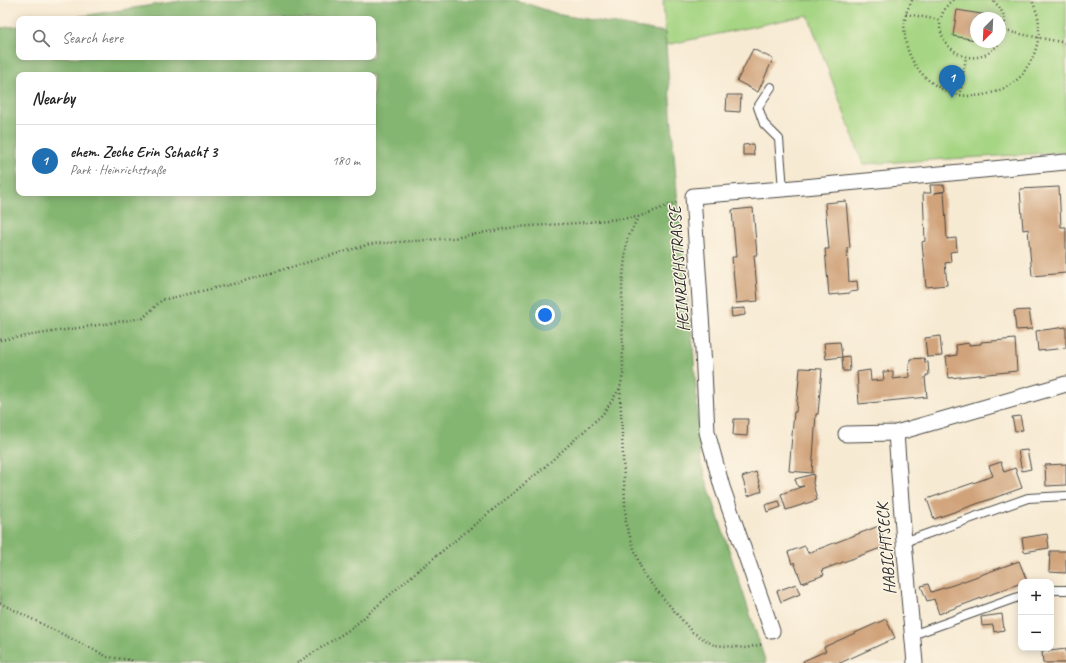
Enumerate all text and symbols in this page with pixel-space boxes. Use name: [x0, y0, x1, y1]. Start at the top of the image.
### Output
north arrow: [970, 12, 1006, 48]
search box: [16, 16, 376, 60]
icon: search: [30, 27, 52, 49]
text: Search here: [62, 29, 123, 48]
pin: 1: [939, 65, 965, 98]
text: Nearby: [32, 88, 75, 109]
text: ehem. Zeche Erin Schacht 3: [70, 143, 217, 162]
text: 1: [42, 153, 48, 169]
text: 180 m: [332, 153, 360, 169]
text: Park · Heinrichstraße: [70, 162, 166, 178]
street label: HEINRICHSTRASSE: [664, 203, 694, 333]
your location: [535, 305, 555, 325]
street label: HABICHTSECK: [871, 500, 900, 596]
map controls: [1018, 579, 1054, 651]
button: +: [1018, 579, 1054, 615]
button: −: [1018, 615, 1054, 651]

